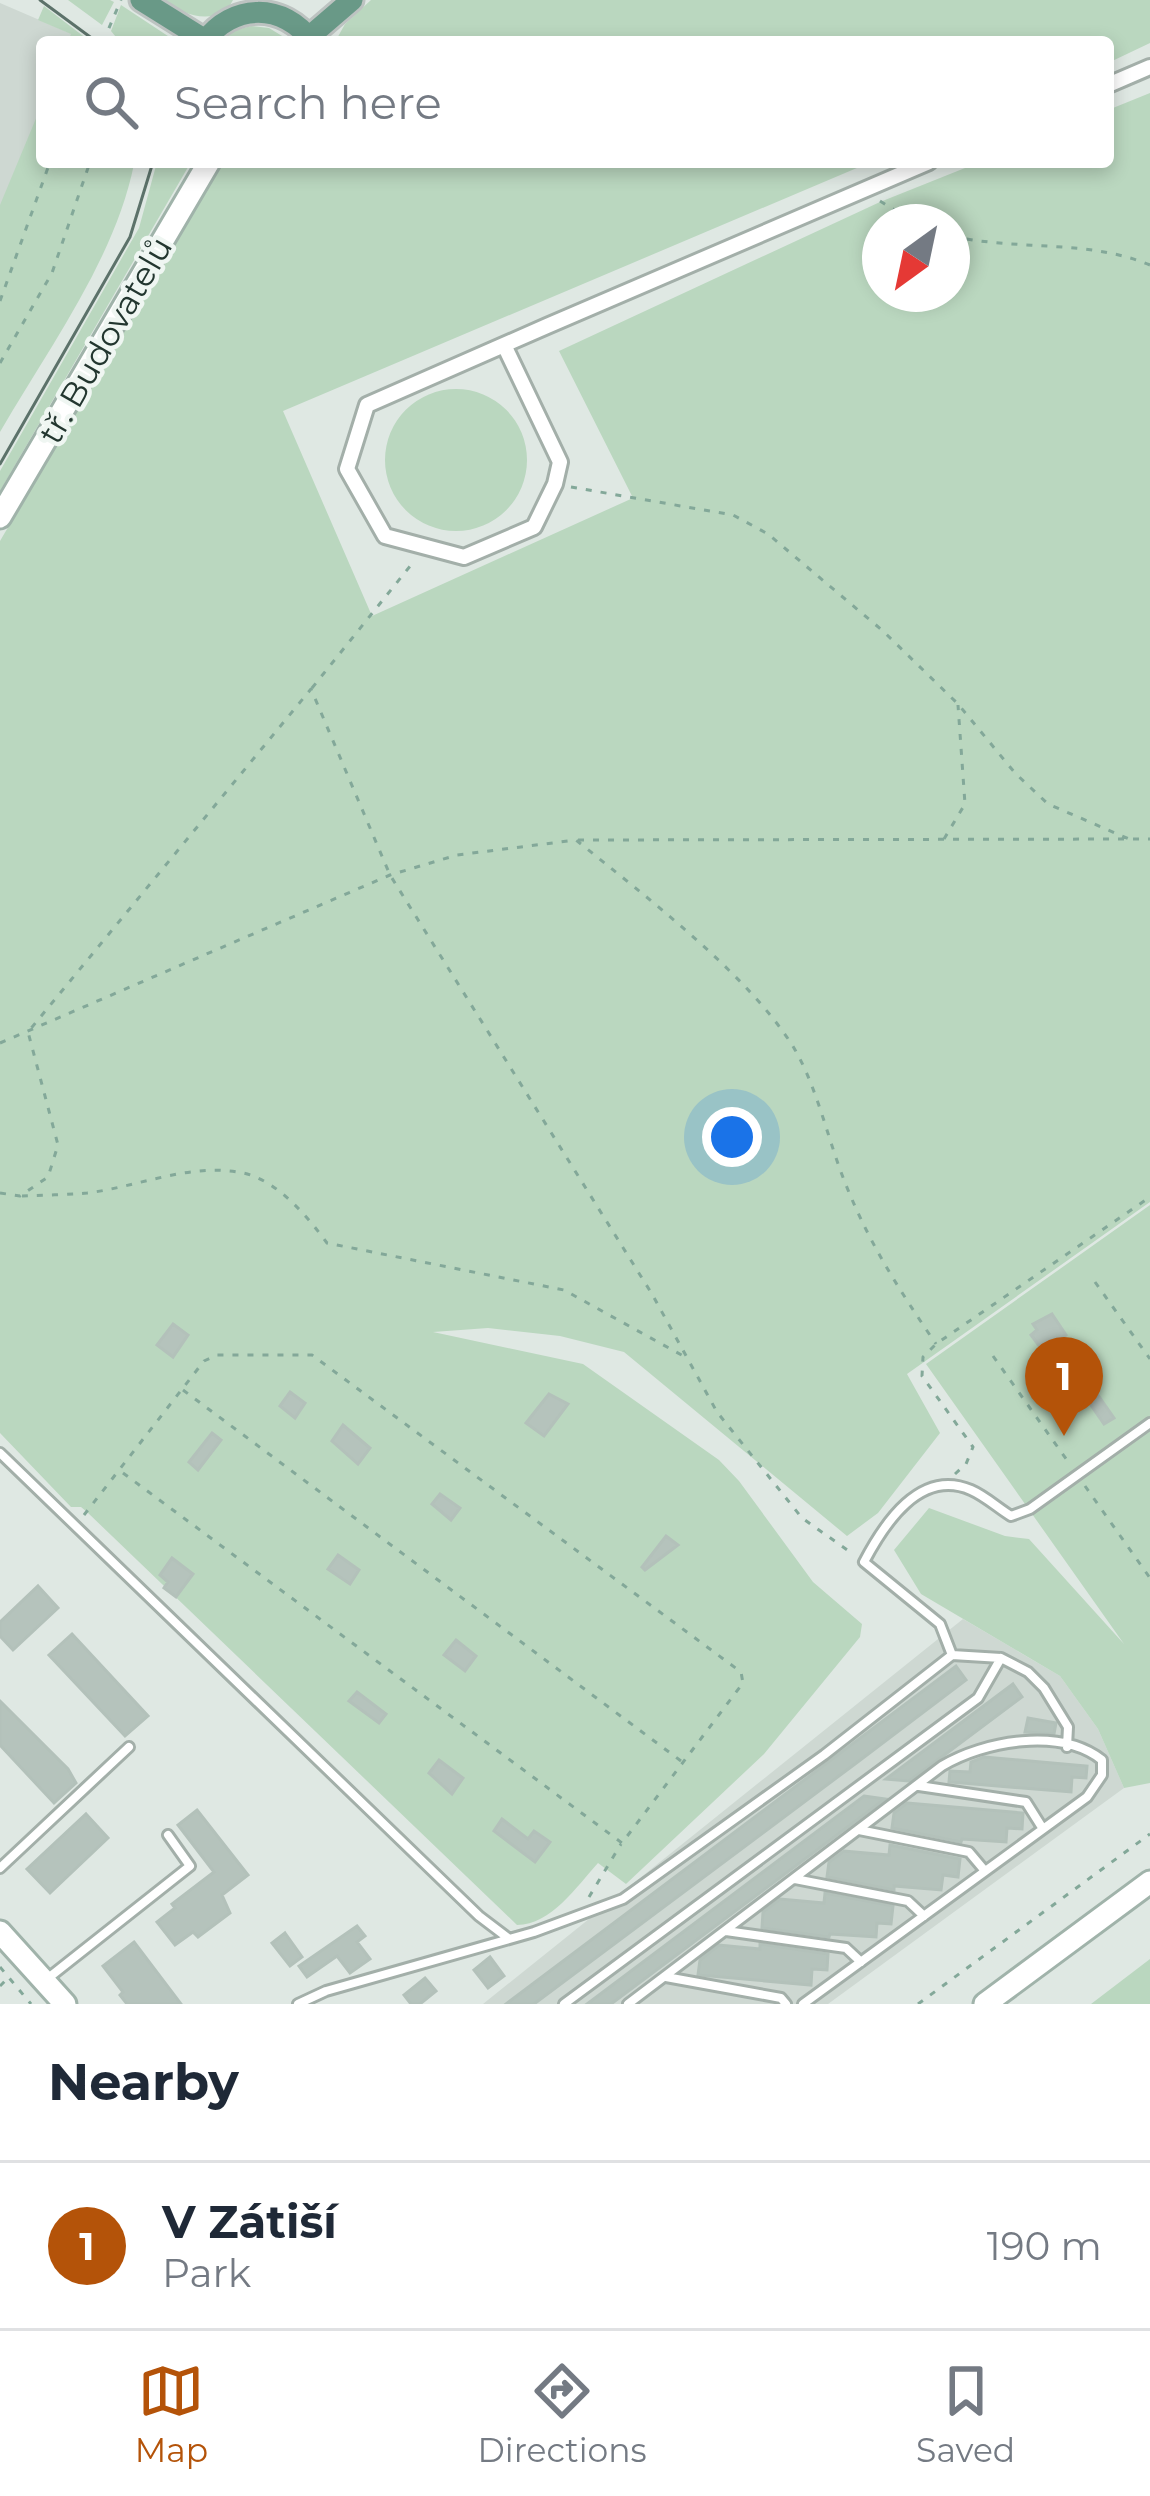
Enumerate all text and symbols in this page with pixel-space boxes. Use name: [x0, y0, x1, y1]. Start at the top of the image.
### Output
search box: [36, 36, 1114, 168]
icon: search: [78, 69, 144, 135]
text: Search here: [174, 75, 442, 130]
north arrow: [862, 204, 970, 312]
street label: tř. Budovatelů: [30, 230, 180, 450]
your location: [702, 1107, 762, 1167]
pin: 1: [1025, 1337, 1103, 1436]
text: Nearby: [48, 2051, 239, 2113]
text: V Zátiší: [162, 2194, 337, 2249]
text: 1: [79, 2222, 95, 2270]
text: 190 m: [987, 2222, 1102, 2270]
text: Park: [162, 2249, 251, 2297]
tab: Map: [135, 2358, 208, 2470]
tab: Directions: [478, 2358, 647, 2470]
tab: Saved: [916, 2358, 1015, 2470]

